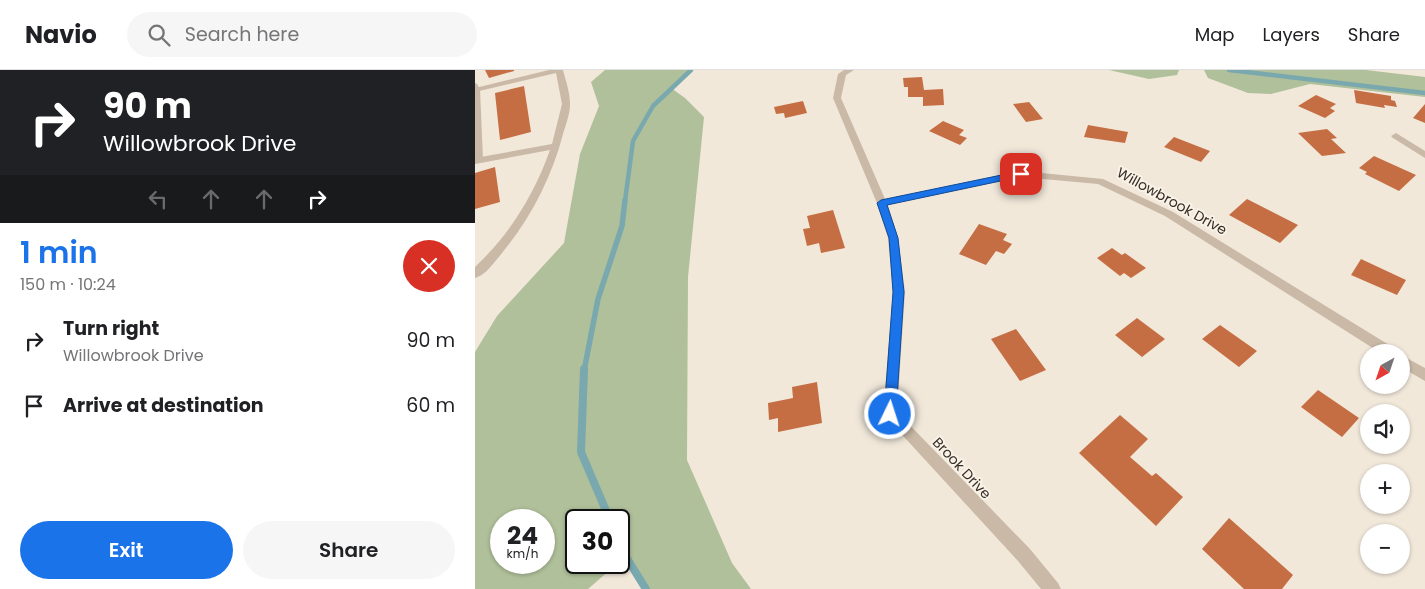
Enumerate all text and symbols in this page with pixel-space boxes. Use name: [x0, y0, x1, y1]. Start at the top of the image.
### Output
search box: [127, 12, 477, 57]
text: Navio: [25, 18, 97, 51]
icon: search: [145, 21, 173, 49]
text: Search here: [185, 21, 299, 48]
text: Map: [1195, 22, 1235, 47]
text: Layers: [1263, 22, 1320, 47]
text: Share: [1348, 22, 1400, 47]
text: 90 m: [103, 81, 192, 130]
icon: right: [20, 90, 85, 155]
text: Willowbrook Drive: [103, 128, 296, 159]
pin: [1000, 153, 1042, 195]
icon: arrive: [1007, 160, 1035, 188]
street label: Willowbrook Drive: [1113, 162, 1231, 240]
icon: left: [144, 185, 172, 213]
icon: ahead: [197, 185, 225, 213]
icon: ahead: [250, 185, 278, 213]
icon: right: [303, 185, 331, 213]
text: 1 min: [20, 231, 98, 274]
button: close: [403, 240, 455, 292]
text: 150 m · 10:24: [20, 273, 116, 296]
text: Turn right: [63, 315, 159, 342]
icon: right: [20, 327, 48, 355]
text: 90 m: [406, 327, 455, 354]
text: Willowbrook Drive: [63, 344, 204, 367]
north arrow: [1360, 344, 1410, 394]
map controls: [1360, 344, 1410, 574]
position arrow: [863, 387, 915, 439]
icon: arrive: [20, 392, 48, 420]
text: Arrive at destination: [63, 392, 264, 419]
text: 60 m: [406, 392, 455, 419]
button: sound: [1360, 404, 1410, 454]
street label: Brook Drive: [928, 433, 996, 503]
button: +: [1360, 464, 1410, 514]
speed limit sign: 30: [565, 509, 630, 574]
text: 24: [507, 518, 538, 553]
button: Exit: [20, 521, 233, 579]
button: Share: [243, 521, 455, 579]
button: −: [1360, 524, 1410, 574]
text: km/h: [507, 545, 538, 562]

